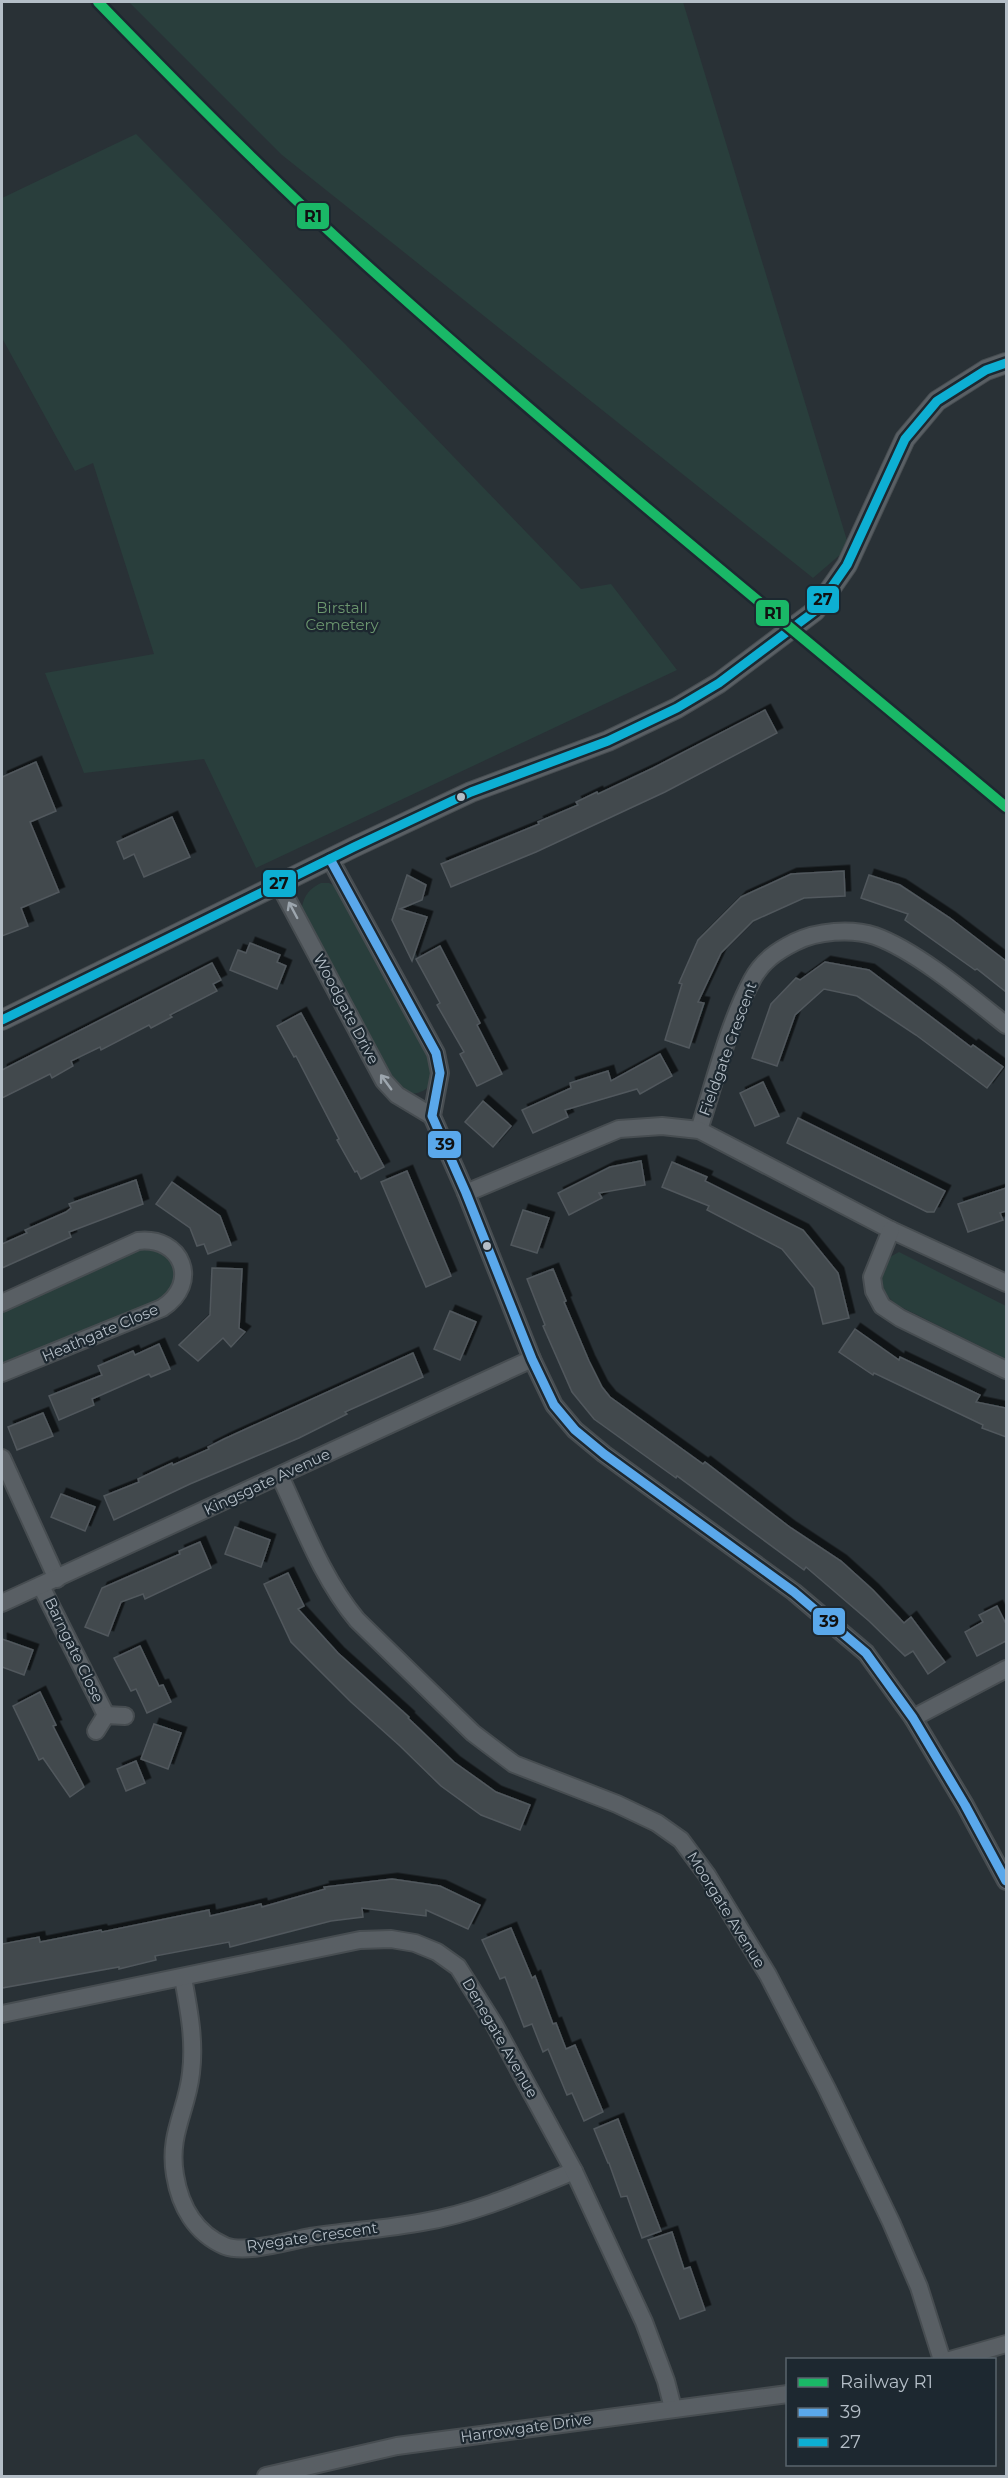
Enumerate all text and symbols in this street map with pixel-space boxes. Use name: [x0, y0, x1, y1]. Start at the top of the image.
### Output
line badge: R1: [296, 202, 330, 230]
text: R1: [304, 207, 322, 226]
line badge: 27: [806, 585, 840, 614]
text: 27: [813, 590, 833, 609]
park label: Birstall Cemetery: [305, 598, 379, 634]
line badge: R1: [755, 599, 790, 627]
text: R1: [764, 604, 782, 623]
unlabelled marker: [455, 791, 467, 803]
line badge: 27: [262, 869, 297, 898]
text: 27: [269, 874, 289, 893]
one-way arrow: [287, 902, 299, 920]
street label: Woodgate Drive: [309, 950, 383, 1067]
street label: Fieldgate Crescent: [694, 979, 761, 1118]
one-way arrow: [380, 1074, 392, 1090]
line badge: 39: [427, 1130, 462, 1159]
text: 39: [434, 1135, 455, 1154]
unlabelled marker: [481, 1240, 493, 1252]
street label: Heathgate Close: [39, 1299, 161, 1366]
street label: Kingsgate Avenue: [201, 1444, 333, 1519]
street label: Barngate Close: [41, 1594, 108, 1705]
line badge: 39: [812, 1607, 846, 1636]
text: 39: [818, 1612, 839, 1631]
street label: Moorgate Avenue: [683, 1848, 770, 1971]
street label: Denegate Avenue: [458, 1974, 542, 2101]
street label: Ryegate Crescent: [245, 2218, 379, 2255]
legend: [786, 2358, 996, 2466]
text: Railway R1: [840, 2371, 933, 2393]
text: 39: [840, 2401, 861, 2423]
street label: Harrowgate Drive: [459, 2409, 593, 2446]
text: 27: [840, 2431, 861, 2453]

